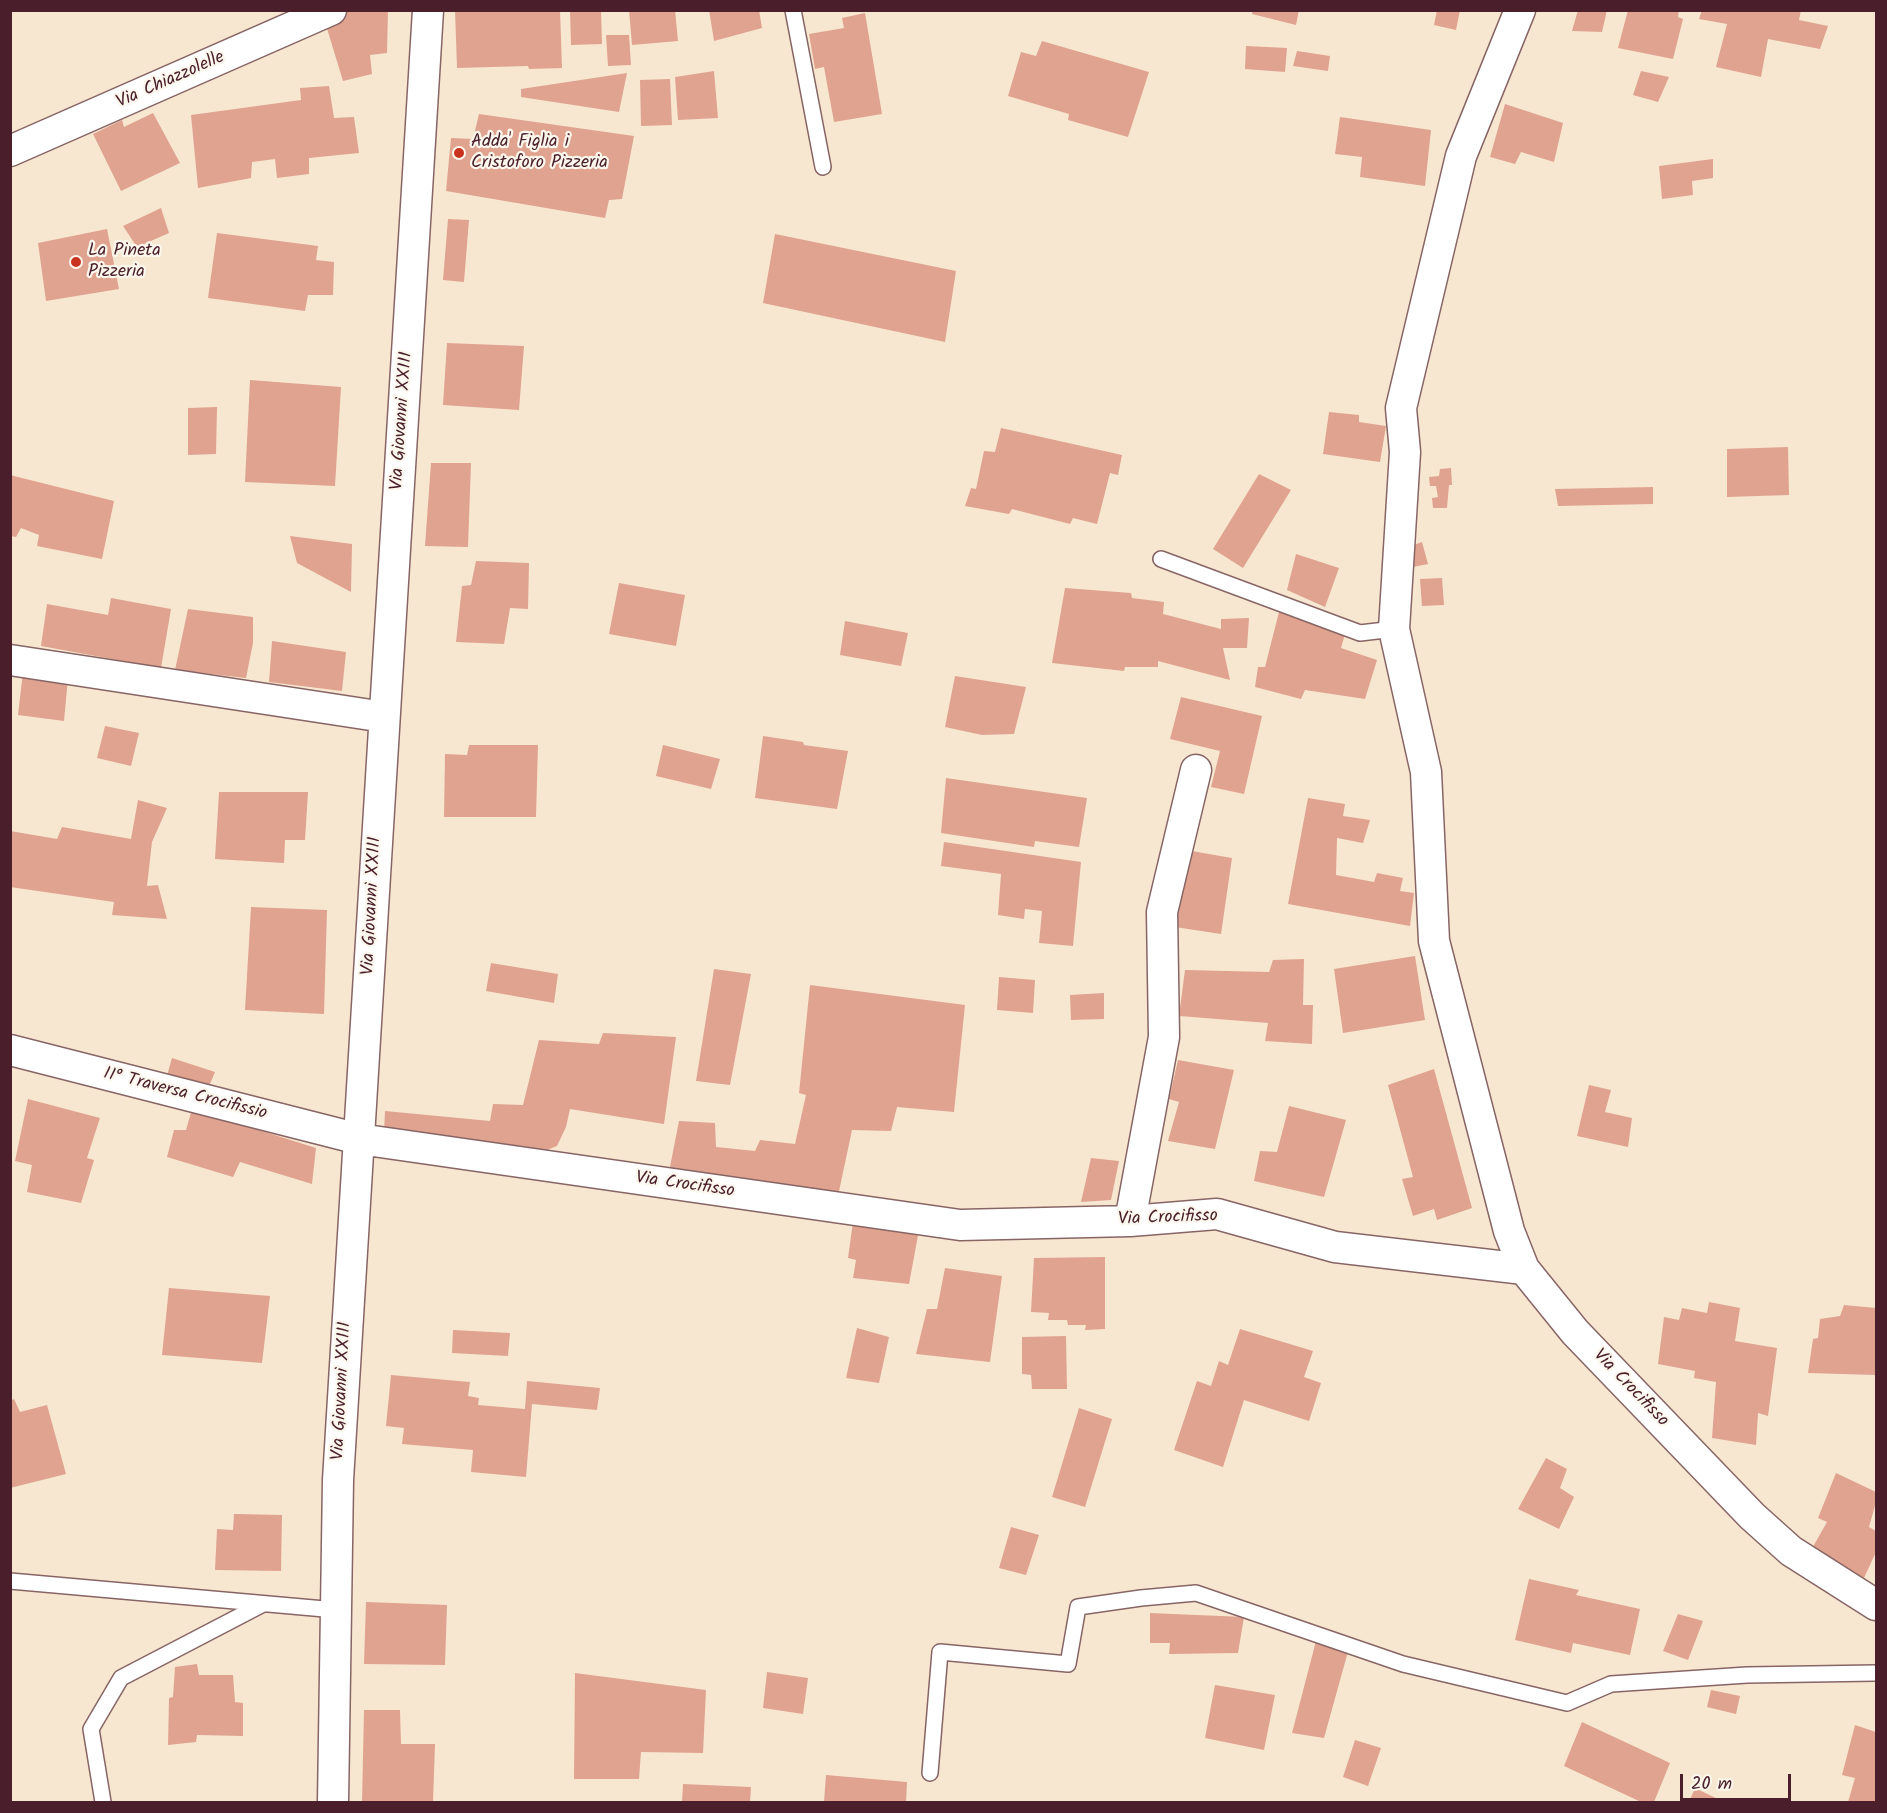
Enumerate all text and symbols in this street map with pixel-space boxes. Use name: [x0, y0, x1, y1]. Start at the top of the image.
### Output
street label: Via Chiazzolelle: [114, 48, 228, 114]
place label: Adda' Figlia i Cristoforo Pizzeria: [471, 132, 608, 174]
marker: Adda' Figlia i Cristoforo Pizzeria: [452, 146, 466, 160]
place label: La Pineta Pizzeria: [88, 241, 161, 284]
marker: La Pineta Pizzeria: [69, 255, 83, 269]
street label: Via Giovanni XXIII: [387, 351, 419, 491]
street label: Via Giovanni XXIII: [359, 836, 387, 976]
street label: II° Traversa Crocifissio: [101, 1064, 269, 1126]
street label: Via Crocifisso: [634, 1168, 736, 1204]
street label: Via Crocifisso: [1118, 1206, 1218, 1232]
street label: Via Giovanni XXIII: [329, 1321, 357, 1461]
street label: Via Crocifisso: [1588, 1346, 1672, 1432]
scale bar: [1683, 1762, 1794, 1800]
text: 20 m: [1691, 1770, 1732, 1799]

